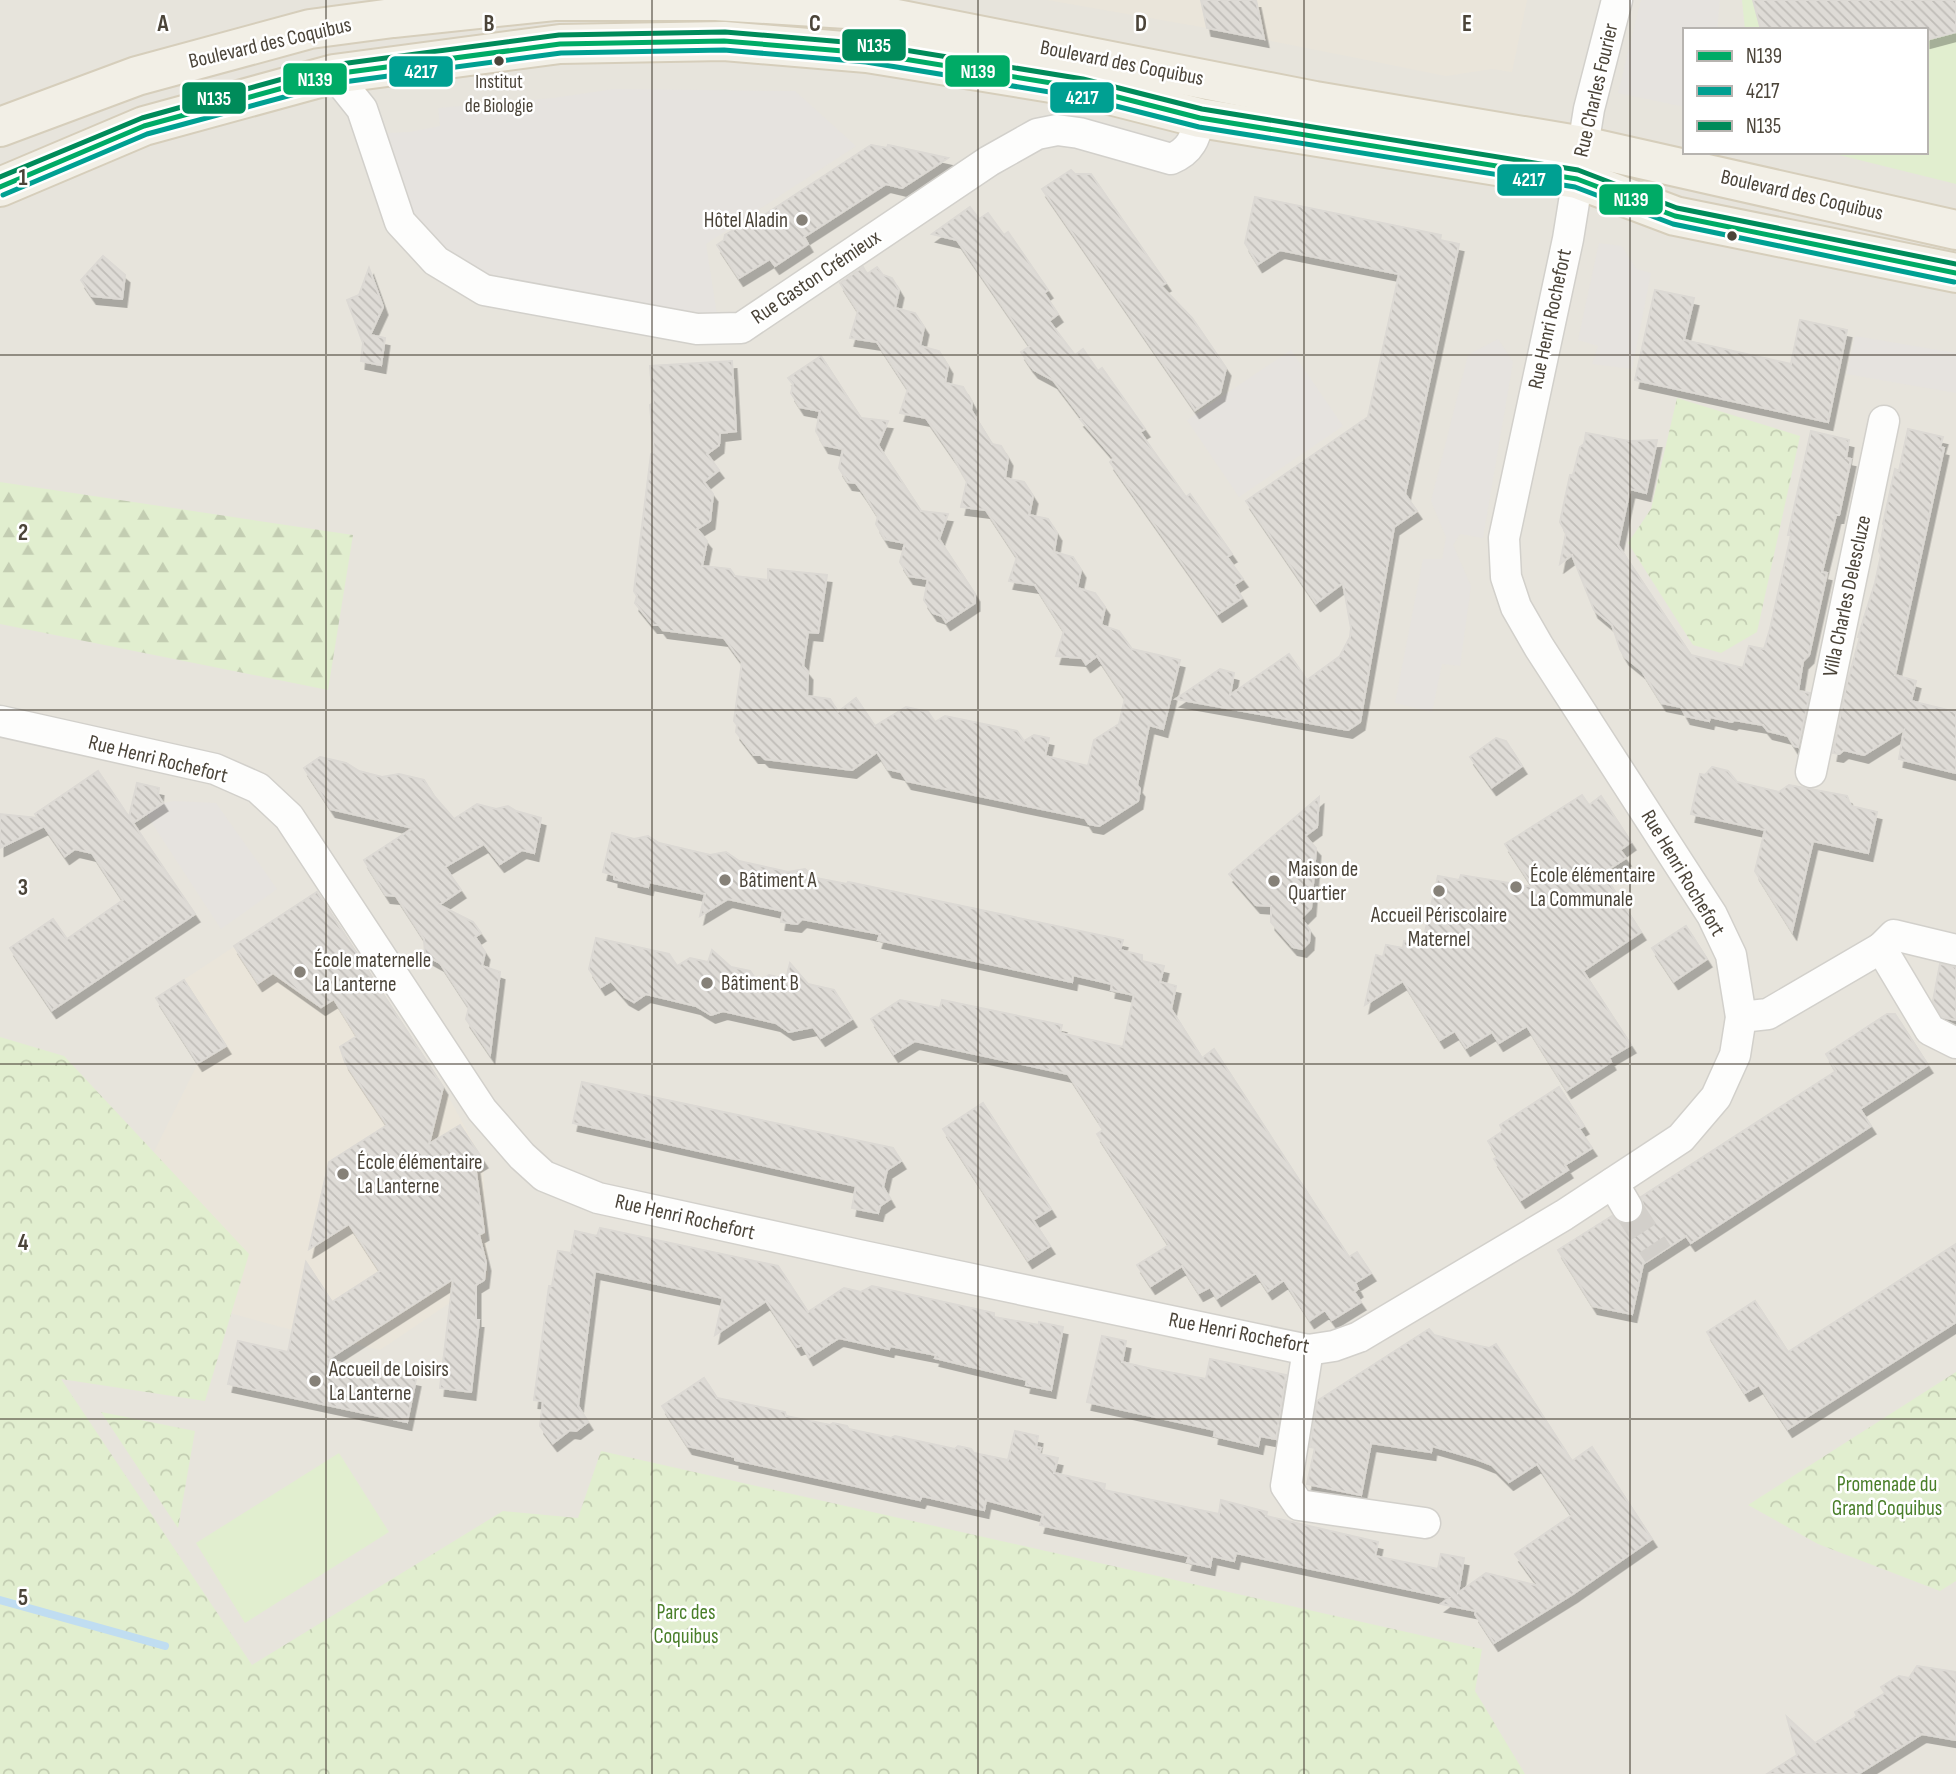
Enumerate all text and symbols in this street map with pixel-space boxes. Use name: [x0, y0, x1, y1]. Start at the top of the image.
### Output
text: A: [157, 10, 170, 38]
text: B: [484, 10, 495, 38]
text: C: [809, 10, 821, 38]
text: D: [1135, 10, 1147, 38]
text: E: [1462, 10, 1472, 38]
street label: Boulevard des Coquibus: [186, 12, 354, 74]
street label: Rue Charles Fourier: [1568, 21, 1624, 159]
line badge: N135: [841, 28, 907, 62]
legend: [1683, 28, 1928, 154]
text: N135: [857, 35, 891, 58]
street label: Boulevard des Coquibus: [1038, 35, 1206, 91]
text: N139: [1746, 44, 1782, 69]
marker: Institut de Biologie: [492, 54, 506, 68]
line badge: N139: [944, 54, 1011, 88]
line badge: 4217: [388, 55, 454, 88]
text: 4217: [405, 61, 438, 84]
text: N139: [960, 61, 996, 84]
line badge: N139: [282, 62, 348, 96]
text: N139: [297, 69, 333, 92]
place label: Institut de Biologie: [465, 71, 533, 118]
text: 4217: [1746, 79, 1780, 104]
line badge: N135: [181, 81, 247, 115]
line badge: 4217: [1049, 81, 1115, 114]
text: 4217: [1066, 87, 1099, 110]
text: N135: [197, 88, 231, 111]
text: N135: [1746, 114, 1781, 139]
line badge: 4217: [1496, 163, 1563, 197]
text: 1: [18, 164, 28, 192]
street label: Boulevard des Coquibus: [1718, 164, 1886, 226]
text: 4217: [1513, 169, 1546, 192]
line badge: N139: [1598, 183, 1664, 216]
text: N139: [1613, 189, 1649, 212]
place label: Hôtel Aladin: [704, 208, 788, 233]
marker: Hôtel Aladin: [794, 212, 810, 228]
street label: Rue Gaston Crémieux: [747, 225, 885, 329]
unlabelled marker: [1725, 229, 1739, 243]
street label: Rue Henri Rochefort: [1523, 247, 1577, 391]
street label: Villa Charles Delescluze: [1818, 513, 1876, 679]
text: 2: [18, 519, 28, 547]
street label: Rue Henri Rochefort: [86, 730, 230, 788]
street label: Rue Henri Rochefort: [1636, 805, 1730, 941]
place label: Maison de Quartier: [1288, 857, 1358, 906]
place label: École élémentaire La Communale: [1530, 863, 1656, 912]
place label: Bâtiment A: [739, 868, 818, 893]
marker: Bâtiment A: [717, 872, 733, 888]
marker: Maison de Quartier: [1266, 873, 1282, 889]
text: 3: [18, 874, 28, 902]
marker: École élémentaire La Communale: [1508, 879, 1524, 895]
marker: Accueil Périscolaire Maternel: [1431, 883, 1447, 899]
place label: Accueil Périscolaire Maternel: [1370, 903, 1507, 952]
place label: École maternelle La Lanterne: [314, 948, 431, 997]
marker: École maternelle La Lanterne: [292, 964, 308, 980]
place label: Bâtiment B: [721, 971, 799, 996]
marker: Bâtiment B: [699, 975, 715, 991]
place label: École élémentaire La Lanterne: [357, 1150, 483, 1199]
marker: École élémentaire La Lanterne: [335, 1166, 351, 1182]
street label: Rue Henri Rochefort: [613, 1189, 757, 1245]
text: 4: [18, 1229, 29, 1257]
street label: Rue Henri Rochefort: [1167, 1307, 1311, 1359]
place label: Accueil de Loisirs La Lanterne: [328, 1357, 449, 1406]
marker: Accueil de Loisirs La Lanterne: [307, 1373, 323, 1389]
park label: Promenade du Grand Coquibus: [1832, 1472, 1942, 1521]
text: 5: [18, 1584, 28, 1612]
park label: Parc des Coquibus: [653, 1600, 719, 1649]

